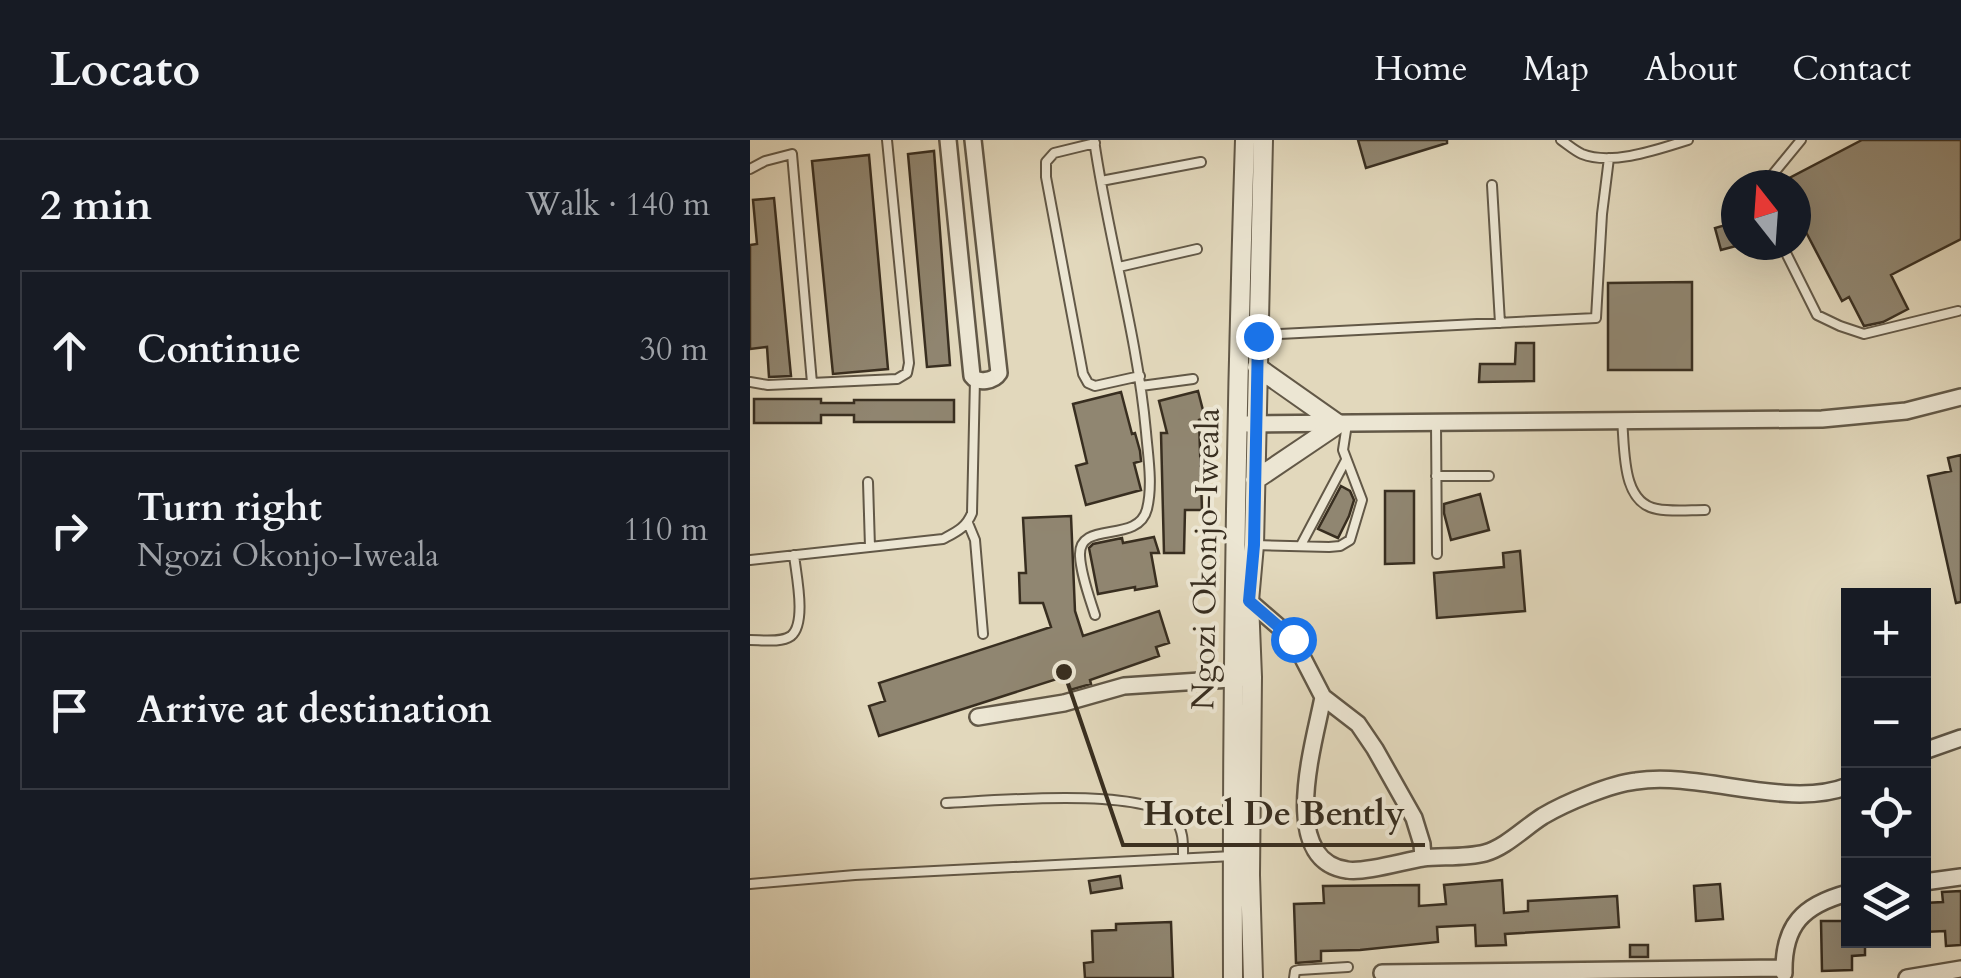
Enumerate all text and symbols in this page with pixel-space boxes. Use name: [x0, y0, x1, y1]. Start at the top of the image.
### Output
text: Locato: [50, 37, 200, 102]
text: Home: [1374, 45, 1468, 93]
text: Map: [1523, 45, 1589, 93]
text: About: [1644, 45, 1737, 93]
text: Contact: [1792, 45, 1911, 93]
north arrow: [1721, 170, 1811, 260]
text: 2 min: [40, 177, 152, 234]
text: Walk · 140 m: [525, 183, 710, 227]
route end: [1236, 314, 1282, 360]
icon: ahead: [42, 323, 97, 378]
text: Continue: [137, 324, 301, 376]
text: 30 m: [640, 328, 708, 372]
street label: Ngozi Okonjo-Iweala: [1181, 407, 1231, 710]
text: Turn right: [137, 482, 322, 534]
icon: right: [42, 503, 97, 558]
text: 110 m: [623, 508, 708, 552]
text: Ngozi Okonjo-Iweala: [137, 534, 439, 578]
map controls: [1841, 588, 1931, 948]
button: +: [1841, 588, 1931, 678]
route start: [1271, 617, 1317, 663]
button: −: [1841, 678, 1931, 768]
icon: arrive: [42, 683, 97, 738]
text: Arrive at destination: [137, 684, 492, 736]
button: locate: [1841, 768, 1931, 858]
callout: Hotel De Bently: [1123, 780, 1425, 845]
text: Hotel De Bently: [1143, 790, 1405, 838]
button: layers: [1841, 858, 1931, 948]

